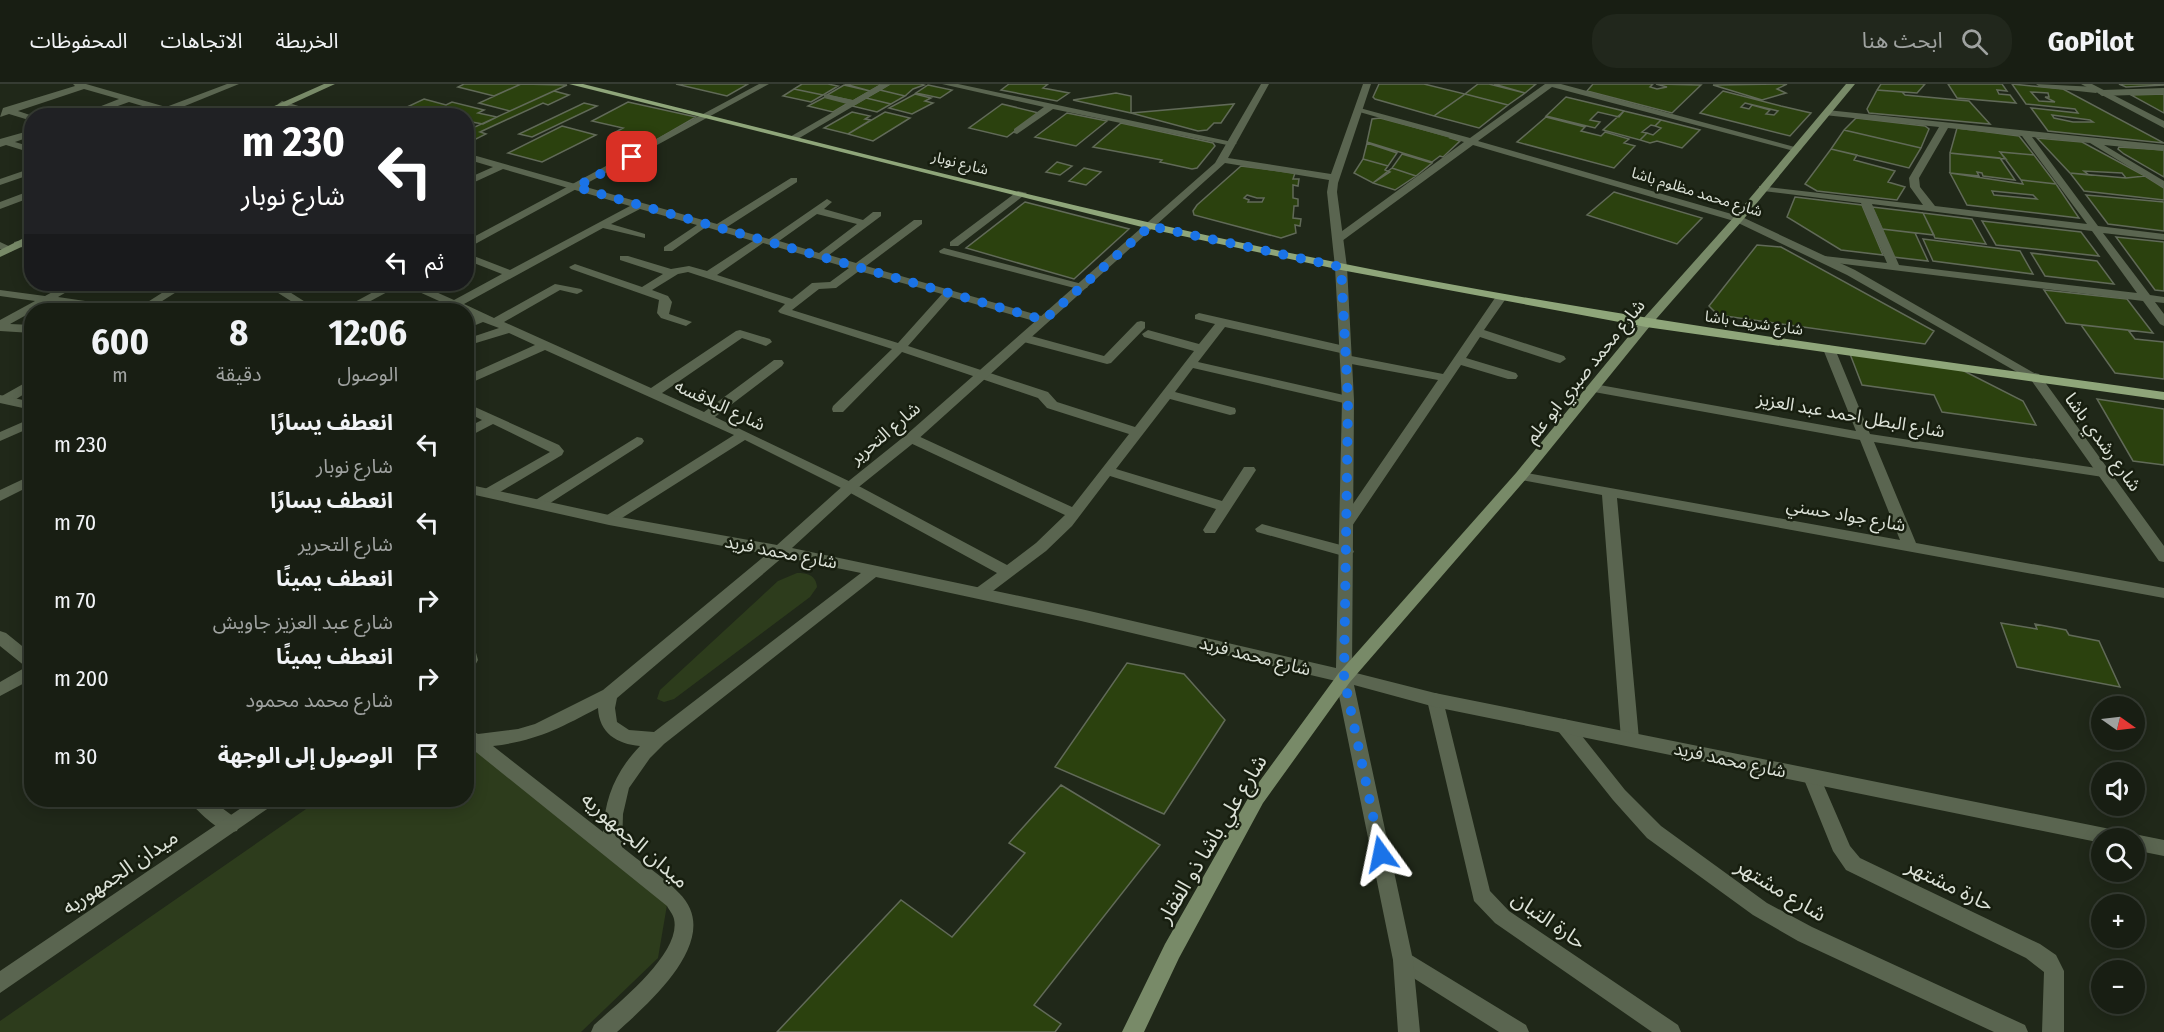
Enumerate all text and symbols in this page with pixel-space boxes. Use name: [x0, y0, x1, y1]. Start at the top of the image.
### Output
search box: [1592, 14, 2012, 68]
icon: search: [1958, 25, 1991, 58]
text: GoPilot: [2048, 25, 2134, 58]
text: ابحث هنا: [1862, 27, 1943, 54]
text: المحفوظات: [30, 28, 127, 54]
text: الاتجاهات: [160, 28, 242, 54]
text: الخريطة: [275, 28, 338, 54]
text: 230 m: [242, 117, 345, 167]
pin: [606, 131, 657, 182]
icon: left: [366, 132, 444, 210]
icon: arrive: [615, 140, 648, 173]
street label: شارع نوبار: [928, 147, 990, 182]
street label: شارع محمد مظلوم باشا: [1629, 164, 1765, 223]
text: شارع نوبار: [241, 180, 345, 212]
icon: left: [380, 246, 413, 279]
text: ثم: [425, 249, 444, 276]
street label: شارع محمد صبري ابو علم: [1520, 295, 1652, 449]
street label: شارع شريف باشا: [1703, 307, 1805, 342]
text: 8: [229, 311, 248, 355]
text: 12:06: [328, 311, 407, 355]
text: 600: [91, 320, 149, 364]
text: دقيقة: [216, 362, 262, 386]
text: الوصول: [337, 362, 398, 386]
text: m: [112, 363, 128, 387]
street label: شارع البلاقسه: [670, 374, 769, 438]
street label: شارع البطل احمد عبد العزيز: [1754, 387, 1947, 445]
street label: شارع رشدي باشا: [2057, 388, 2146, 497]
street label: شارع التحرير: [844, 397, 927, 472]
text: انعطف يسارًا: [270, 409, 393, 436]
icon: left: [411, 428, 444, 461]
text: 230 m: [54, 431, 107, 458]
text: شارع نوبار: [316, 454, 393, 478]
text: انعطف يسارًا: [270, 487, 393, 514]
street label: شارع جواد حسني: [1784, 494, 1907, 539]
icon: left: [411, 506, 444, 539]
text: 70 m: [54, 509, 96, 536]
street label: شارع محمد فريد: [722, 530, 839, 577]
text: شارع التحرير: [298, 532, 393, 556]
text: انعطف يمينًا: [276, 565, 393, 592]
icon: right: [411, 584, 444, 617]
text: 70 m: [54, 587, 96, 614]
text: شارع عبد العزيز جاويش: [213, 610, 393, 634]
street label: شارع محمد فريد: [1196, 632, 1313, 683]
text: انعطف يمينًا: [276, 643, 393, 670]
icon: right: [411, 662, 444, 695]
text: 200 m: [54, 665, 109, 692]
text: شارع محمد محمود: [245, 688, 393, 712]
north arrow: [2091, 696, 2145, 750]
map controls: [2091, 696, 2145, 1014]
street label: شارع محمد فريد: [1671, 737, 1788, 786]
icon: arrive: [411, 740, 444, 773]
text: الوصول إلى الوجهة: [218, 742, 393, 769]
text: 30 m: [54, 743, 97, 770]
street label: شارع علي باشا ذو الفقار: [1151, 750, 1275, 930]
button: sound: [2091, 762, 2145, 816]
street label: ميدان الجمهوريه: [576, 786, 694, 894]
position arrow: [1349, 822, 1413, 886]
street label: ميدان الجمهوريه: [57, 824, 183, 920]
button: search: [2091, 828, 2145, 882]
street label: شارع مشتهر: [1729, 852, 1831, 929]
street label: حارة مشتهر: [1901, 852, 1998, 917]
street label: حارة التبان: [1507, 885, 1591, 955]
button: +: [2091, 894, 2145, 948]
button: −: [2091, 960, 2145, 1014]

